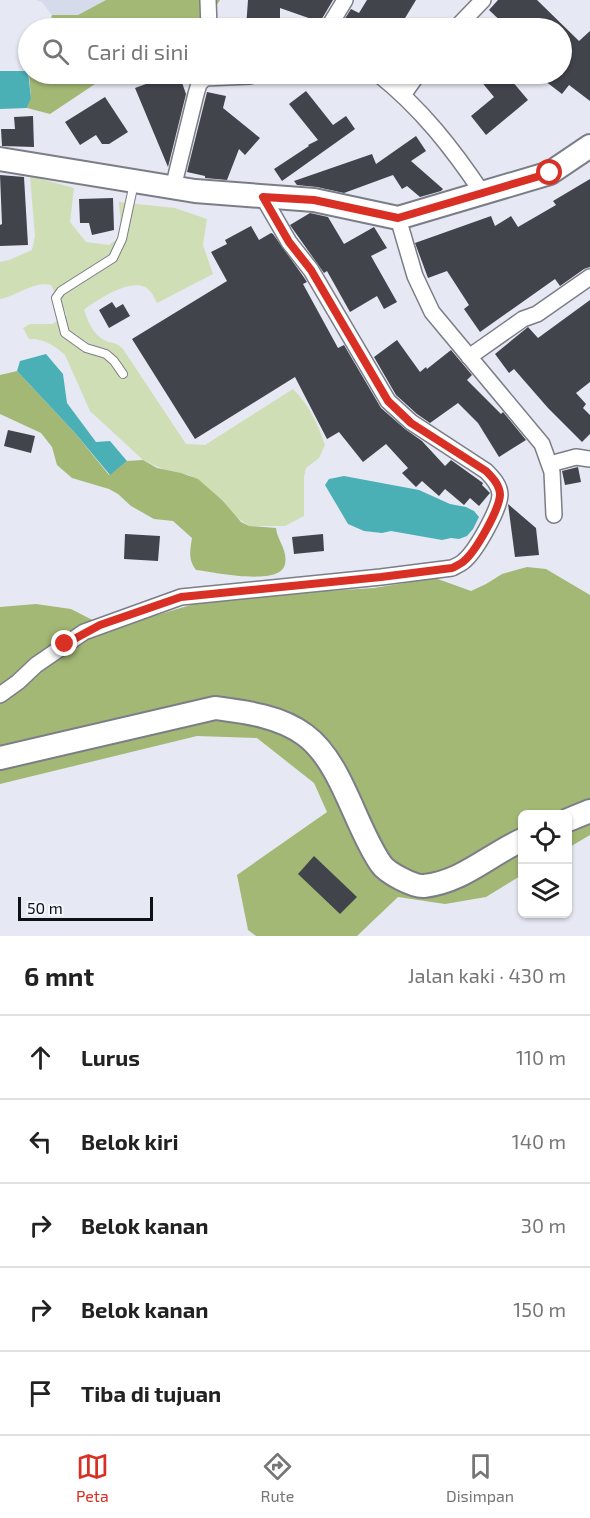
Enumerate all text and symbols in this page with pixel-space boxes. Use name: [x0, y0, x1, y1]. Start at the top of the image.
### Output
search box: [18, 18, 572, 84]
icon: search: [39, 35, 72, 68]
text: Cari di sini: [87, 38, 189, 64]
route start: [536, 159, 562, 185]
route end: [51, 630, 77, 656]
map controls: [518, 810, 572, 918]
button: locate: [518, 810, 572, 864]
button: layers: [518, 864, 572, 918]
scale bar: [18, 894, 153, 922]
text: 50 m: [27, 898, 63, 917]
text: 6 mnt: [24, 960, 94, 991]
text: Jalan kaki · 430 m: [408, 963, 566, 987]
icon: ahead: [24, 1041, 57, 1074]
text: Lurus: [81, 1044, 140, 1070]
text: 110 m: [516, 1045, 566, 1069]
icon: left: [24, 1125, 57, 1158]
text: Belok kiri: [81, 1128, 178, 1154]
text: 140 m: [512, 1129, 566, 1153]
icon: right: [24, 1209, 57, 1242]
text: Belok kanan: [81, 1212, 208, 1238]
text: 30 m: [521, 1213, 566, 1237]
icon: right: [24, 1293, 57, 1326]
text: Belok kanan: [81, 1296, 208, 1322]
text: 150 m: [513, 1297, 566, 1321]
icon: arrive: [24, 1377, 57, 1410]
text: Tiba di tujuan: [81, 1380, 221, 1406]
tab: Peta: [76, 1450, 109, 1505]
tab: Rute: [261, 1450, 294, 1505]
tab: Disimpan: [446, 1450, 514, 1505]

